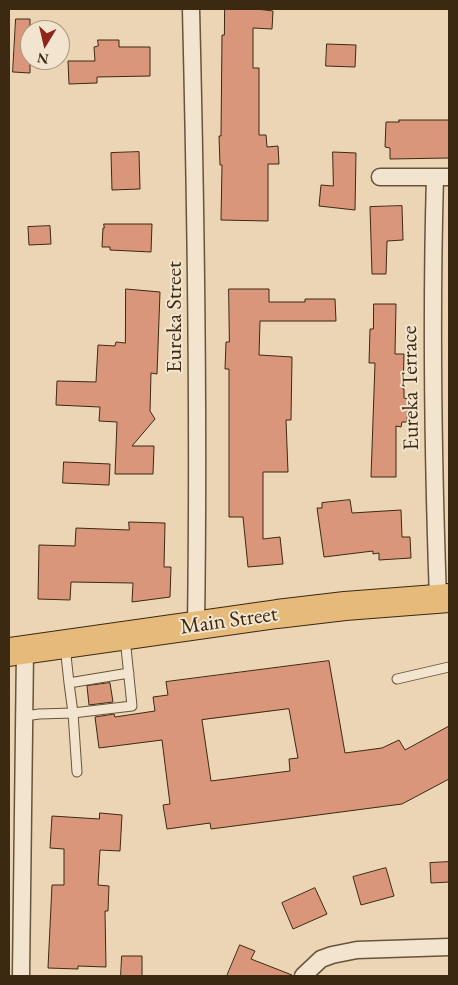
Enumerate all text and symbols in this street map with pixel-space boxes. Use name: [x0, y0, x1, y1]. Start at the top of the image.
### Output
north arrow: [20, 20, 70, 70]
text: N: [36, 49, 50, 69]
street label: Eureka Street: [162, 261, 188, 373]
street label: Eureka Terrace: [397, 325, 425, 451]
street label: Main Street: [179, 601, 279, 641]

